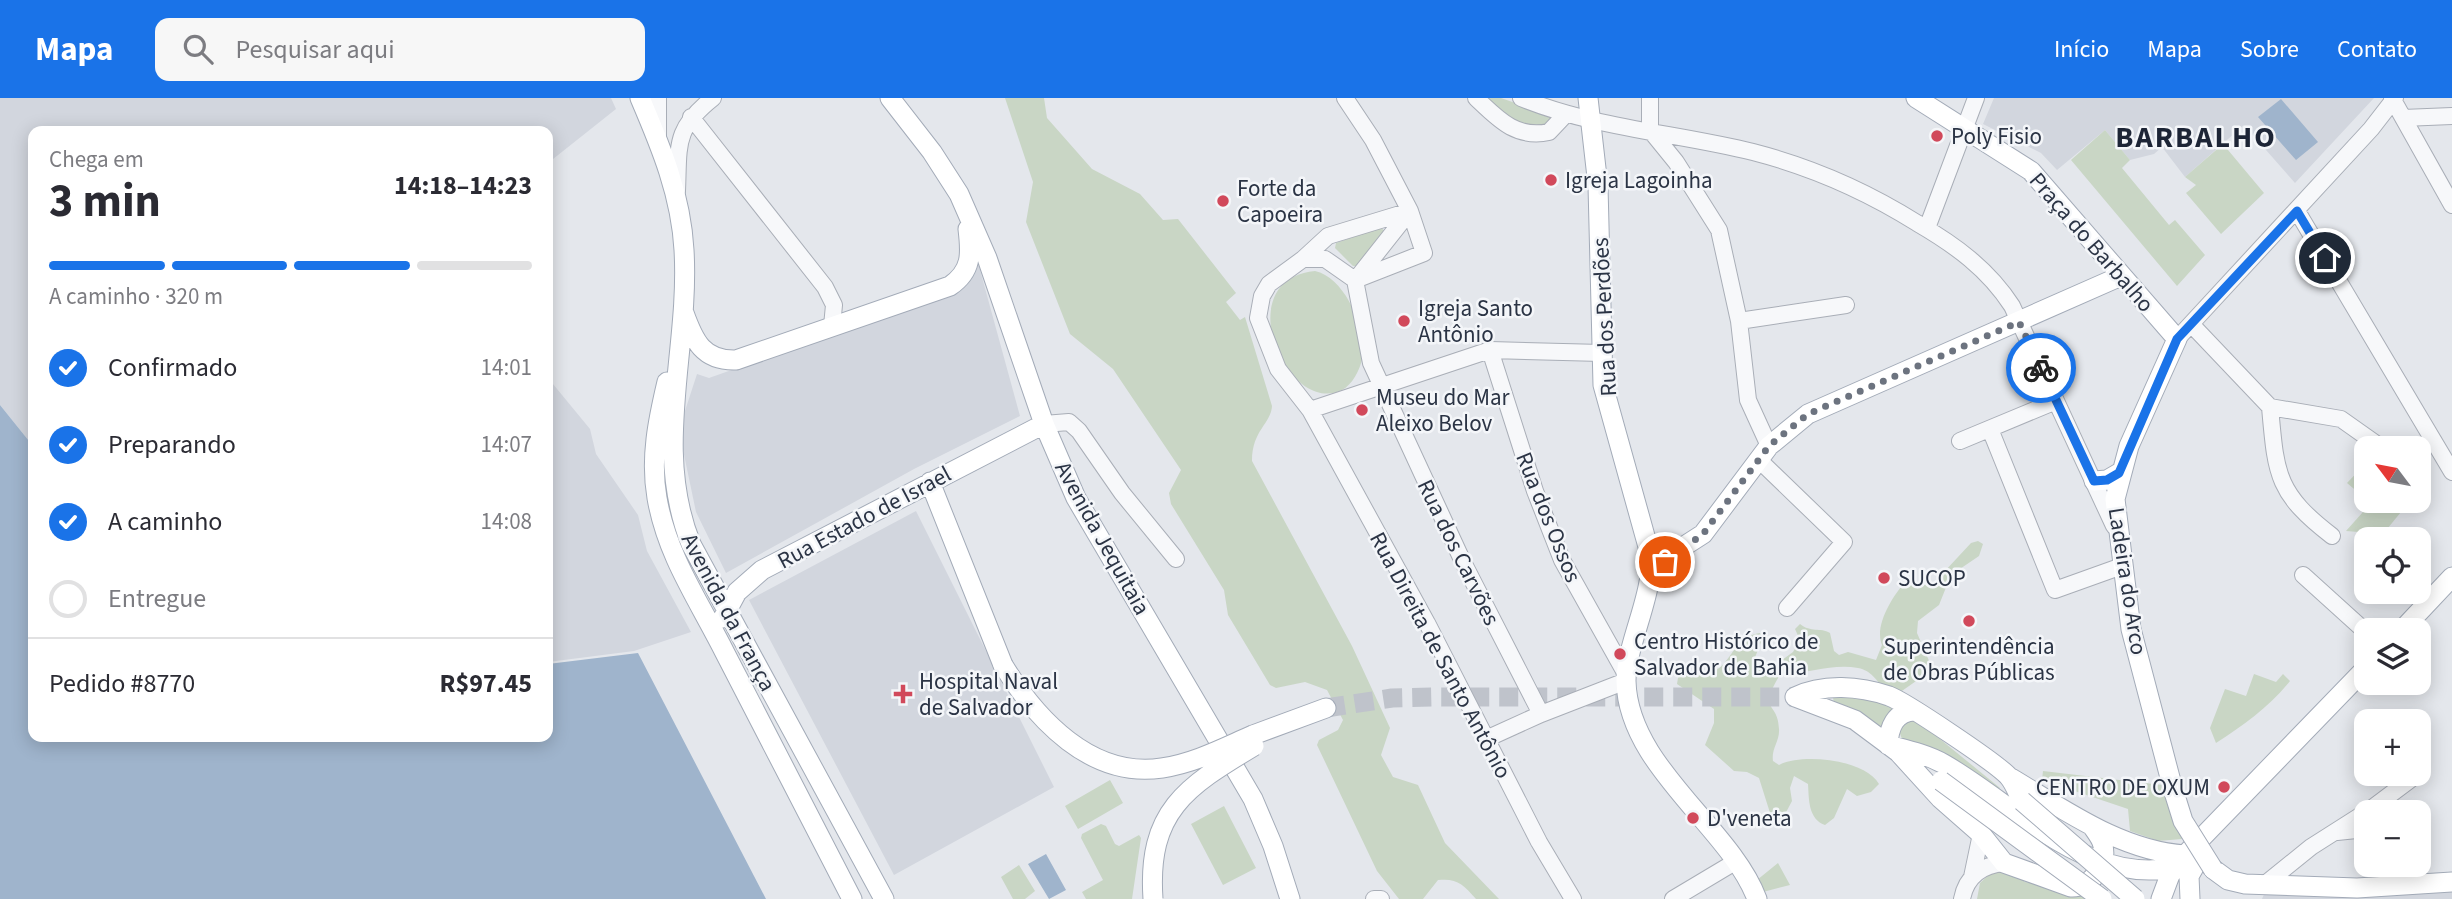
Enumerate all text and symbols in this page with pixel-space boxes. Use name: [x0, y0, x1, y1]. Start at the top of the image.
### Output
search box: [155, 18, 645, 81]
text: Mapa: [35, 26, 113, 73]
icon: search: [179, 30, 217, 68]
text: Pesquisar aqui: [235, 31, 395, 68]
text: Início: [2054, 32, 2109, 67]
text: Mapa: [2147, 32, 2202, 67]
text: Sobre: [2240, 32, 2299, 67]
text: Contato: [2337, 32, 2417, 67]
district label: BARBALHO: [2115, 116, 2277, 159]
place label: Poly Fisio: [1951, 120, 2042, 153]
marker: Poly Fisio: [1929, 128, 1945, 144]
text: Chega em: [49, 143, 144, 176]
place label: Igreja Lagoinha: [1565, 164, 1713, 197]
street label: Praça do Barbalho: [2021, 165, 2162, 320]
text: 14:18–14:23: [394, 167, 532, 204]
text: 3 min: [49, 169, 161, 234]
place label: Forte da Capoeira: [1237, 172, 1323, 231]
marker: Igreja Lagoinha: [1543, 172, 1559, 188]
marker: Forte da Capoeira: [1215, 193, 1231, 209]
pin: [2295, 228, 2355, 288]
street label: Rua dos Perdões: [1584, 237, 1625, 397]
icon: home: [2306, 239, 2344, 277]
text: A caminho · 320 m: [49, 280, 223, 313]
place label: Igreja Santo Antônio: [1418, 292, 1533, 351]
marker: Igreja Santo Antônio: [1396, 313, 1412, 329]
courier: [2006, 333, 2076, 403]
icon: check: [49, 349, 87, 387]
text: Confirmado: [108, 349, 237, 386]
icon: bike: [2022, 349, 2060, 387]
text: 14:01: [481, 351, 532, 384]
place label: Museu do Mar Aleixo Belov: [1376, 381, 1511, 440]
marker: Museu do Mar Aleixo Belov: [1354, 402, 1370, 418]
icon: check: [49, 426, 87, 464]
text: Preparando: [108, 426, 236, 463]
text: 14:07: [481, 428, 532, 461]
north arrow: [2354, 436, 2431, 513]
map controls: [2354, 436, 2431, 877]
street label: Rua dos Ossos: [1507, 447, 1590, 587]
street label: Avenida Jequitaia: [1047, 455, 1158, 621]
street label: Rua Estado de Israel: [771, 458, 957, 577]
street label: Rua dos Carvões: [1409, 474, 1508, 631]
icon: check: [49, 503, 87, 541]
text: A caminho: [108, 503, 222, 540]
text: 14:08: [481, 505, 532, 538]
street label: Ladeira do Arco: [2100, 505, 2155, 657]
street label: Rua Direita de Santo Antônio: [1361, 526, 1520, 785]
street label: Avenida da França: [673, 527, 784, 697]
button: locate: [2354, 527, 2431, 604]
pin: [1635, 532, 1695, 592]
icon: bag: [1646, 543, 1684, 581]
place label: SUCOP: [1898, 562, 1966, 595]
marker: SUCOP: [1876, 570, 1892, 586]
text: Entregue: [108, 580, 206, 617]
marker: Superintendência de Obras Públicas: [1961, 613, 1977, 629]
button: layers: [2354, 618, 2431, 695]
place label: Centro Histórico de Salvador de Bahia: [1634, 625, 1818, 684]
place label: Superintendência de Obras Públicas: [1883, 630, 2055, 689]
marker: Centro Histórico de Salvador de Bahia: [1612, 646, 1628, 662]
text: Pedido #8770: [49, 665, 195, 702]
text: R$97.45: [440, 665, 532, 702]
place label: Hospital Naval de Salvador: [919, 665, 1058, 724]
marker: Hospital Naval de Salvador: [893, 684, 913, 704]
button: +: [2354, 709, 2431, 786]
place label: CENTRO DE OXUM: [2036, 771, 2210, 804]
marker: CENTRO DE OXUM: [2216, 779, 2232, 795]
button: −: [2354, 800, 2431, 877]
place label: D'veneta: [1707, 802, 1792, 835]
marker: D'veneta: [1685, 810, 1701, 826]

